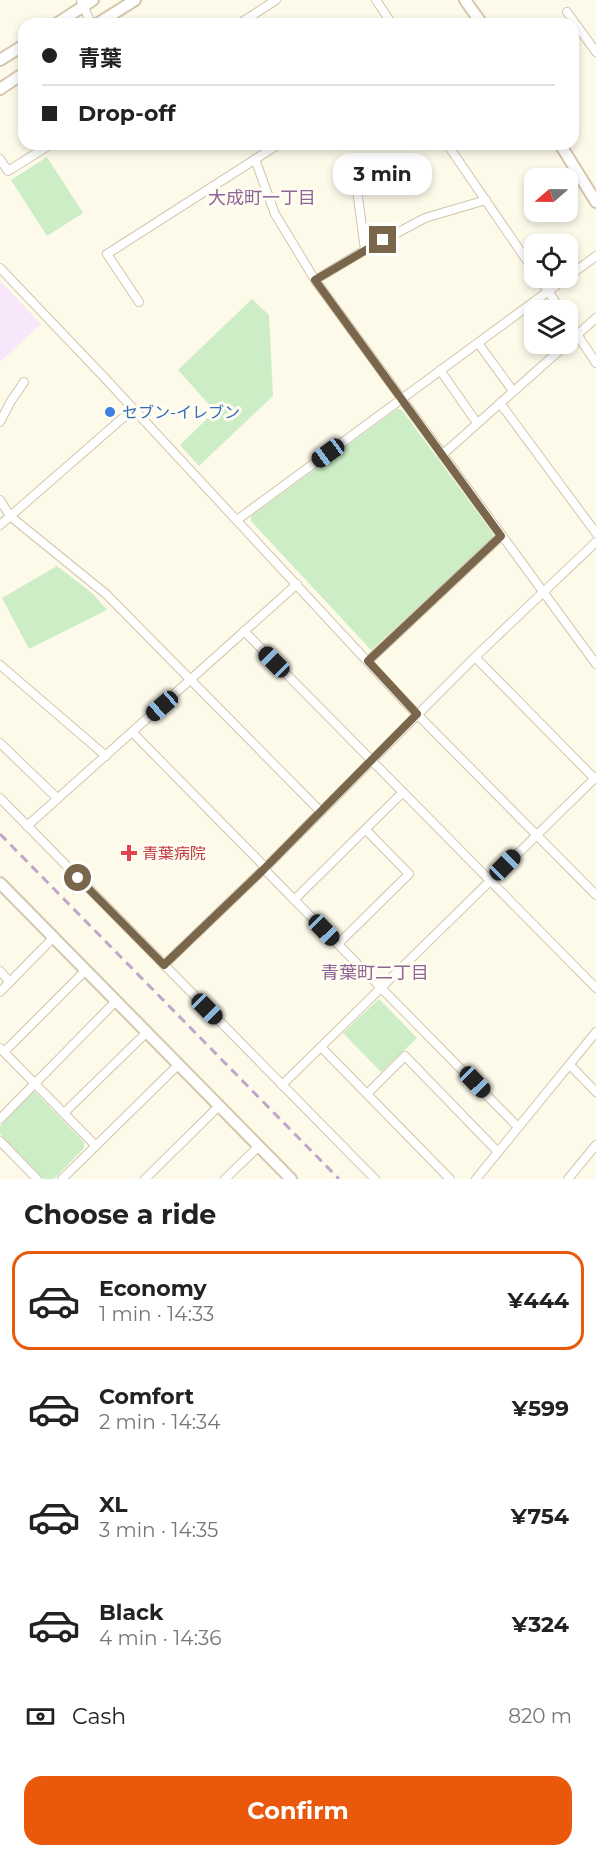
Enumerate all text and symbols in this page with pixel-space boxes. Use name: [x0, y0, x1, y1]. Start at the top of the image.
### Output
text: 青葉: [78, 45, 122, 72]
text: Drop-off: [78, 100, 176, 127]
callout: 3 min: [334, 153, 433, 195]
text: 3 min: [353, 162, 412, 186]
north arrow: [524, 168, 578, 222]
map controls: [524, 168, 578, 354]
district label: 大成町一丁目: [208, 187, 316, 209]
route end: [369, 226, 396, 253]
button: locate: [524, 234, 578, 288]
button: layers: [524, 300, 578, 354]
place label: セブン-イレブン: [122, 403, 240, 422]
marker: セブン-イレブン: [103, 405, 117, 419]
car: [308, 435, 348, 471]
car: [255, 643, 293, 681]
car: [143, 687, 181, 725]
marker: 青葉病院: [120, 844, 138, 862]
place label: 青葉病院: [142, 844, 206, 863]
car: [486, 846, 524, 884]
route start: [64, 864, 91, 891]
car: [305, 911, 343, 949]
district label: 青葉町二丁目: [321, 962, 429, 984]
car: [188, 990, 226, 1028]
car: [456, 1063, 494, 1101]
text: Choose a ride: [24, 1198, 216, 1231]
icon: car: [27, 1274, 81, 1328]
text: Economy: [99, 1275, 207, 1302]
text: ¥444: [508, 1287, 569, 1314]
text: 1 min · 14:33: [99, 1302, 214, 1326]
icon: car: [27, 1382, 81, 1436]
text: Comfort: [99, 1383, 194, 1410]
text: ¥599: [512, 1395, 569, 1422]
text: 2 min · 14:34: [99, 1410, 221, 1434]
icon: car: [27, 1490, 81, 1544]
text: XL: [99, 1491, 128, 1518]
text: ¥754: [511, 1503, 569, 1530]
text: 3 min · 14:35: [99, 1518, 218, 1542]
icon: car: [27, 1598, 81, 1652]
text: Black: [99, 1599, 163, 1626]
text: ¥324: [512, 1611, 569, 1638]
text: 4 min · 14:36: [99, 1626, 221, 1650]
icon: cash: [24, 1700, 57, 1733]
text: Cash: [72, 1703, 126, 1730]
text: 820 m: [508, 1704, 572, 1728]
button: Confirm: [24, 1776, 572, 1845]

